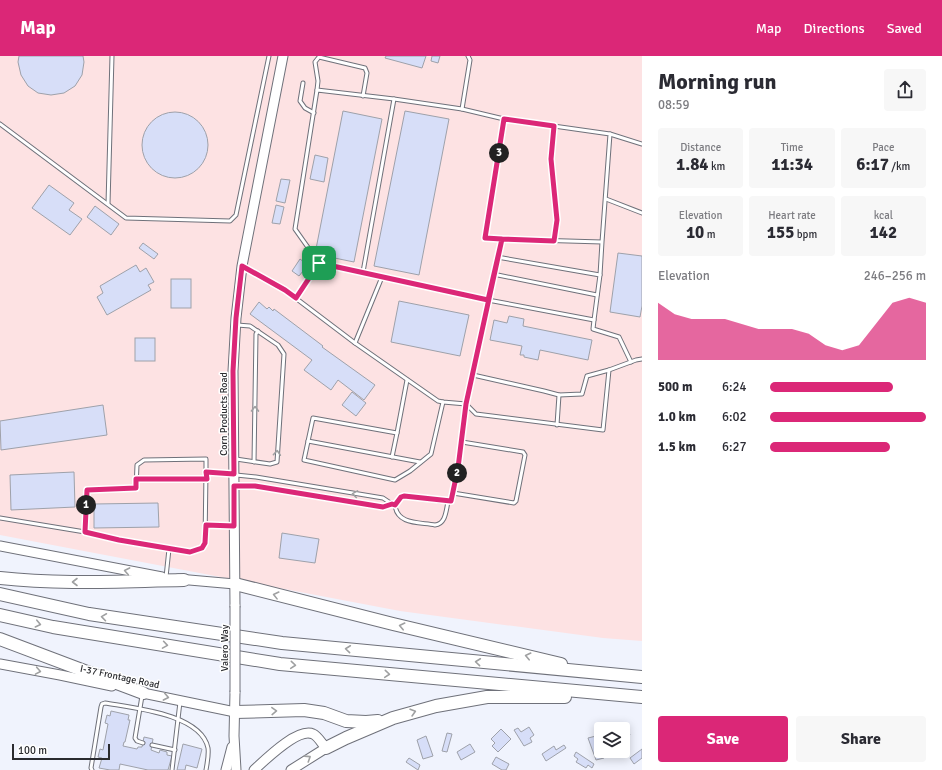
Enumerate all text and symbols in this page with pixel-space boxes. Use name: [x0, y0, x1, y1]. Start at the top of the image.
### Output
text: Map: [20, 16, 56, 40]
text: Map: [756, 20, 782, 37]
text: Directions: [804, 20, 865, 37]
text: Saved: [887, 20, 922, 37]
text: Morning run: [658, 68, 777, 95]
button: share: [884, 69, 926, 111]
text: 08:59: [658, 97, 690, 113]
text: Distance: [680, 141, 721, 154]
text: Time: [781, 141, 803, 154]
text: Pace: [872, 141, 894, 154]
pin: 3: [489, 143, 509, 163]
text: 3: [496, 146, 502, 159]
text: 1.84: [676, 154, 709, 175]
text: 11:34: [771, 154, 813, 175]
text: 6:17: [856, 154, 889, 175]
text: km: [709, 160, 725, 173]
text: /km: [889, 160, 910, 173]
text: Elevation: [679, 209, 723, 222]
text: Heart rate: [768, 209, 816, 222]
text: kcal: [874, 209, 893, 222]
text: 10: [686, 222, 704, 243]
text: 155: [767, 222, 794, 243]
text: 142: [870, 222, 897, 243]
text: m: [704, 228, 715, 241]
text: bpm: [794, 228, 817, 241]
pin: [302, 246, 336, 280]
icon: arrive: [308, 252, 330, 274]
text: Elevation: [658, 268, 710, 284]
text: 246–256 m: [864, 268, 926, 284]
street label: Corn Products Road: [218, 372, 230, 456]
text: 500 m: [658, 379, 692, 395]
text: 6:24: [722, 379, 747, 395]
one-way arrow: [251, 406, 259, 412]
text: 1.0 km: [658, 409, 696, 425]
text: 6:02: [722, 409, 747, 425]
text: 1.5 km: [658, 439, 696, 455]
text: 6:27: [722, 439, 747, 455]
one-way arrow: [273, 450, 282, 456]
pin: 2: [447, 463, 467, 483]
text: 2: [454, 466, 460, 479]
one-way arrow: [352, 490, 358, 499]
pin: 1: [76, 495, 96, 515]
text: 1: [83, 498, 89, 511]
one-way arrow: [123, 567, 130, 575]
one-way arrow: [72, 577, 78, 586]
one-way arrow: [272, 591, 279, 599]
one-way arrow: [101, 613, 107, 622]
one-way arrow: [34, 619, 41, 628]
one-way arrow: [398, 623, 405, 631]
street label: Valero Way: [219, 624, 231, 671]
one-way arrow: [162, 641, 168, 649]
one-way arrow: [345, 645, 351, 654]
one-way arrow: [525, 652, 532, 661]
one-way arrow: [475, 657, 481, 666]
one-way arrow: [290, 660, 296, 669]
street label: I-37 Frontage Road: [79, 663, 161, 691]
one-way arrow: [35, 666, 42, 674]
one-way arrow: [384, 669, 390, 678]
one-way arrow: [163, 693, 169, 701]
one-way arrow: [271, 707, 277, 715]
one-way arrow: [410, 709, 417, 717]
button: Save: [658, 716, 788, 762]
button: Share: [796, 716, 926, 762]
map controls: [594, 722, 630, 758]
button: layers: [594, 722, 630, 758]
scale bar: [12, 742, 110, 761]
text: 100 m: [18, 744, 47, 757]
one-way arrow: [304, 755, 311, 763]

